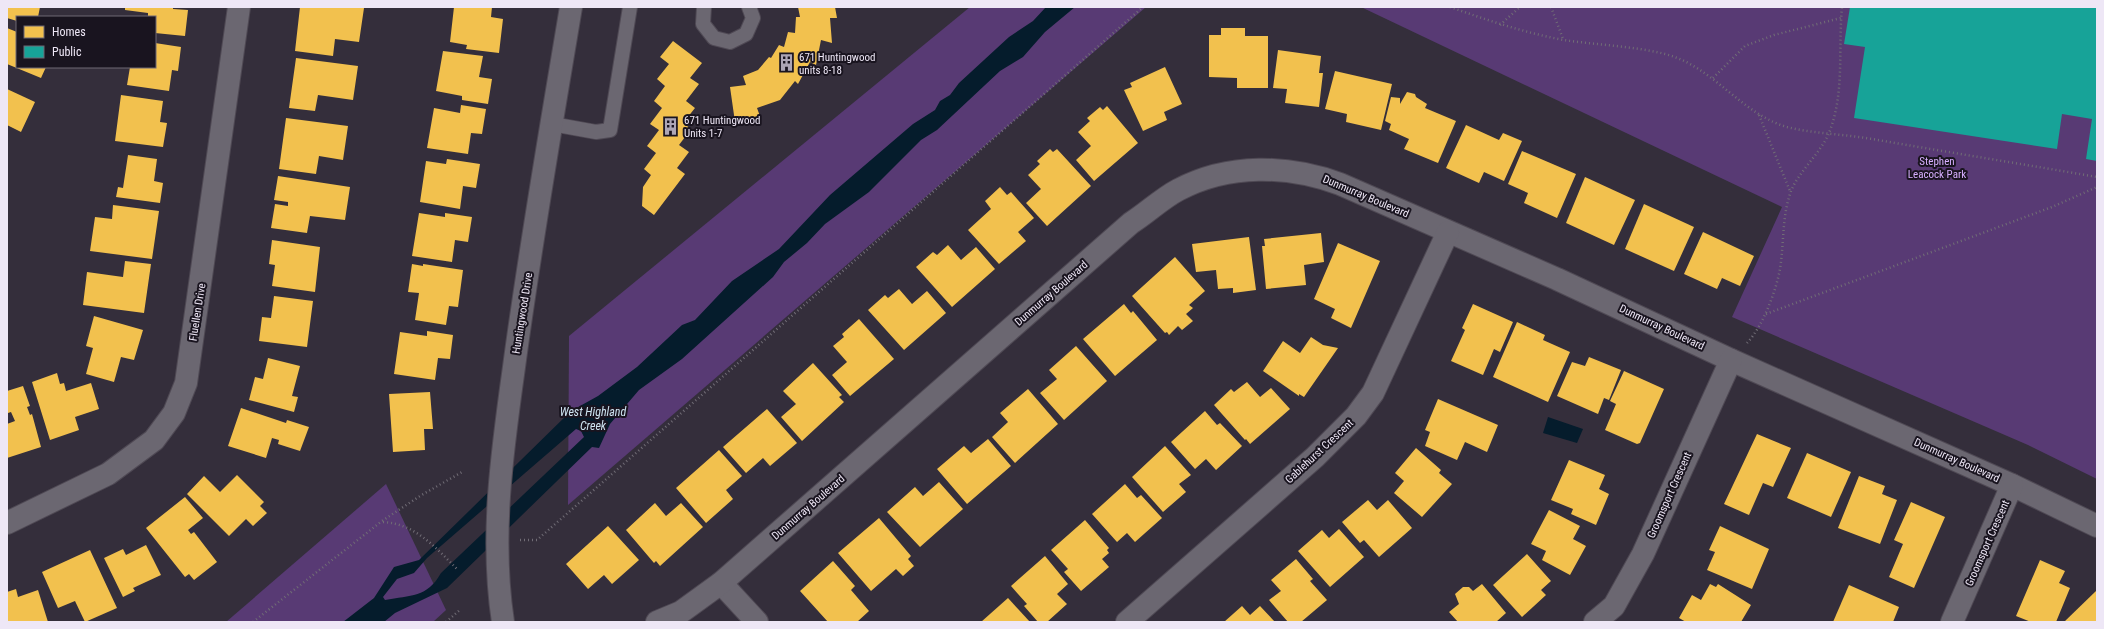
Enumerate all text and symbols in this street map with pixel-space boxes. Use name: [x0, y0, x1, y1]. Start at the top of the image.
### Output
legend: [16, 16, 156, 68]
text: Homes: [52, 25, 86, 39]
text: Public: [52, 45, 82, 59]
place label: 671 Huntingwood units 8-18: [799, 51, 875, 77]
building icon: 671 Huntingwood units 8-18: [776, 53, 796, 73]
place label: 671 Huntingwood Units 1-7: [684, 114, 760, 140]
building icon: 671 Huntingwood Units 1-7: [661, 116, 681, 136]
park label: Stephen Leacock Park: [1908, 155, 1966, 181]
street label: Dunmurray Boulevard: [1321, 172, 1411, 220]
street label: Dunmurray Boulevard: [1012, 258, 1090, 329]
street label: Huntingwood Drive: [510, 272, 535, 355]
street label: Fluellen Drive: [187, 282, 208, 342]
street label: Dunmurray Boulevard: [1617, 302, 1706, 353]
water label: West Highland Creek: [560, 405, 626, 433]
street label: Gablehurst Crescent: [1283, 417, 1356, 486]
street label: Dunmurray Boulevard: [1912, 436, 2002, 485]
street label: Groomsport Crescent: [1645, 450, 1694, 540]
street label: Dunmurray Boulevard: [769, 472, 847, 543]
street label: Groomsport Crescent: [1963, 498, 2012, 588]

